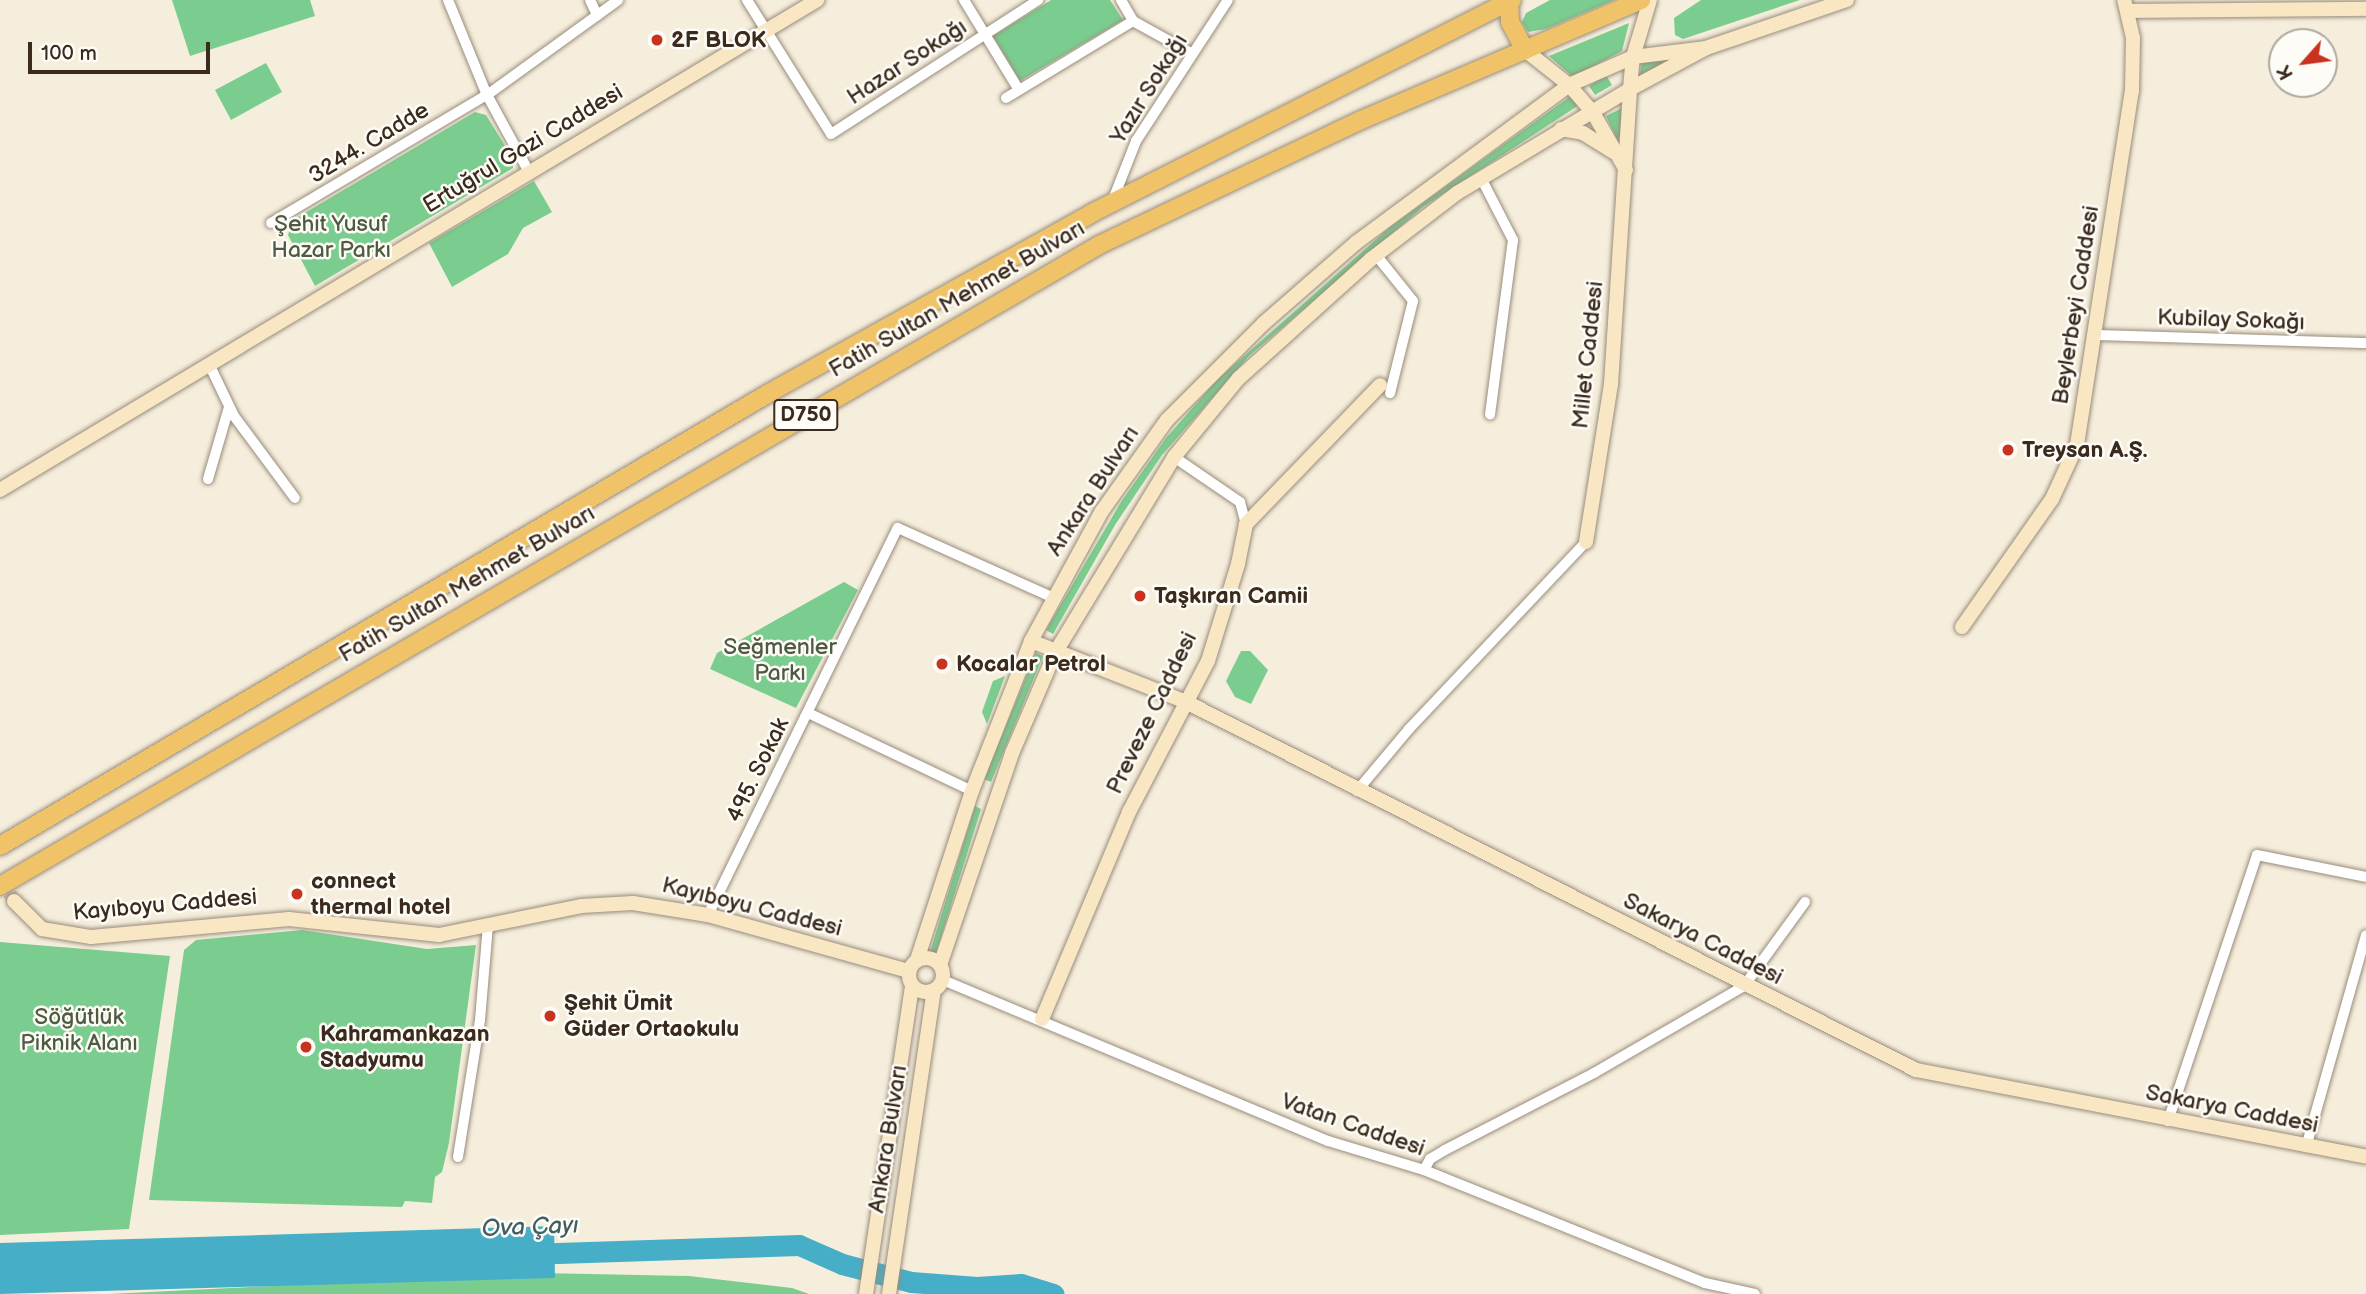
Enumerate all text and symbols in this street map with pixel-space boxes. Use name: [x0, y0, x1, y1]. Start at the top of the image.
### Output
street label: Hazar Sokağı: [842, 13, 972, 111]
place label: 2F BLOK: [671, 26, 766, 54]
scale bar: [32, 28, 214, 72]
north arrow: [2268, 28, 2338, 98]
street label: Yazır Sokağı: [1104, 29, 1194, 149]
marker: 2F BLOK: [649, 32, 665, 48]
text: 100 m: [41, 41, 97, 66]
text: K: [2273, 61, 2299, 83]
street label: Ertuğrul Gazi Caddesi: [418, 78, 628, 220]
street label: 3244. Cadde: [304, 96, 434, 190]
street label: Beylerbeyi Caddesi: [2047, 204, 2105, 406]
park label: Şehit Yusuf Hazar Parkı: [271, 210, 391, 264]
street label: Fatih Sultan Mehmet Bulvarı: [824, 214, 1090, 384]
street label: Millet Caddesi: [1567, 280, 1609, 430]
street label: Kubilay Sokağı: [2156, 304, 2306, 336]
road number: D750: [773, 398, 839, 432]
street label: Ankara Bulvarı: [1041, 421, 1145, 561]
place label: Treysan A.Ş.: [2022, 436, 2148, 464]
marker: Treysan A.Ş.: [2000, 442, 2016, 458]
street label: Fatih Sultan Mehmet Bulvarı: [334, 499, 600, 669]
place label: Taşkıran Camii: [1154, 582, 1308, 610]
marker: Taşkıran Camii: [1132, 588, 1148, 604]
street label: Preveze Caddesi: [1101, 627, 1203, 799]
park label: Seğmenler Parkı: [723, 633, 837, 687]
place label: Kocalar Petrol: [956, 650, 1106, 678]
marker: Kocalar Petrol: [934, 656, 950, 672]
street label: 495. Sokak: [721, 713, 795, 827]
place label: connect thermal hotel: [311, 867, 450, 921]
street label: Kayıboyu Caddesi: [659, 871, 845, 943]
street label: Kayıboyu Caddesi: [72, 883, 258, 927]
marker: connect thermal hotel: [289, 886, 305, 902]
street label: Sakarya Caddesi: [1619, 887, 1787, 991]
place label: Şehit Ümit Güder Ortaokulu: [564, 989, 739, 1043]
park label: Söğütlük Piknik Alanı: [20, 1003, 138, 1057]
marker: Şehit Ümit Güder Ortaokulu: [542, 1008, 558, 1024]
place label: Kahramankazan Stadyumu: [320, 1020, 490, 1074]
marker: Kahramankazan Stadyumu: [298, 1039, 314, 1055]
street label: Ankara Bulvarı: [863, 1063, 913, 1215]
street label: Sakarya Caddesi: [2143, 1079, 2321, 1139]
street label: Vatan Caddesi: [1278, 1088, 1428, 1162]
water label: Ova Çayı: [481, 1211, 579, 1243]

